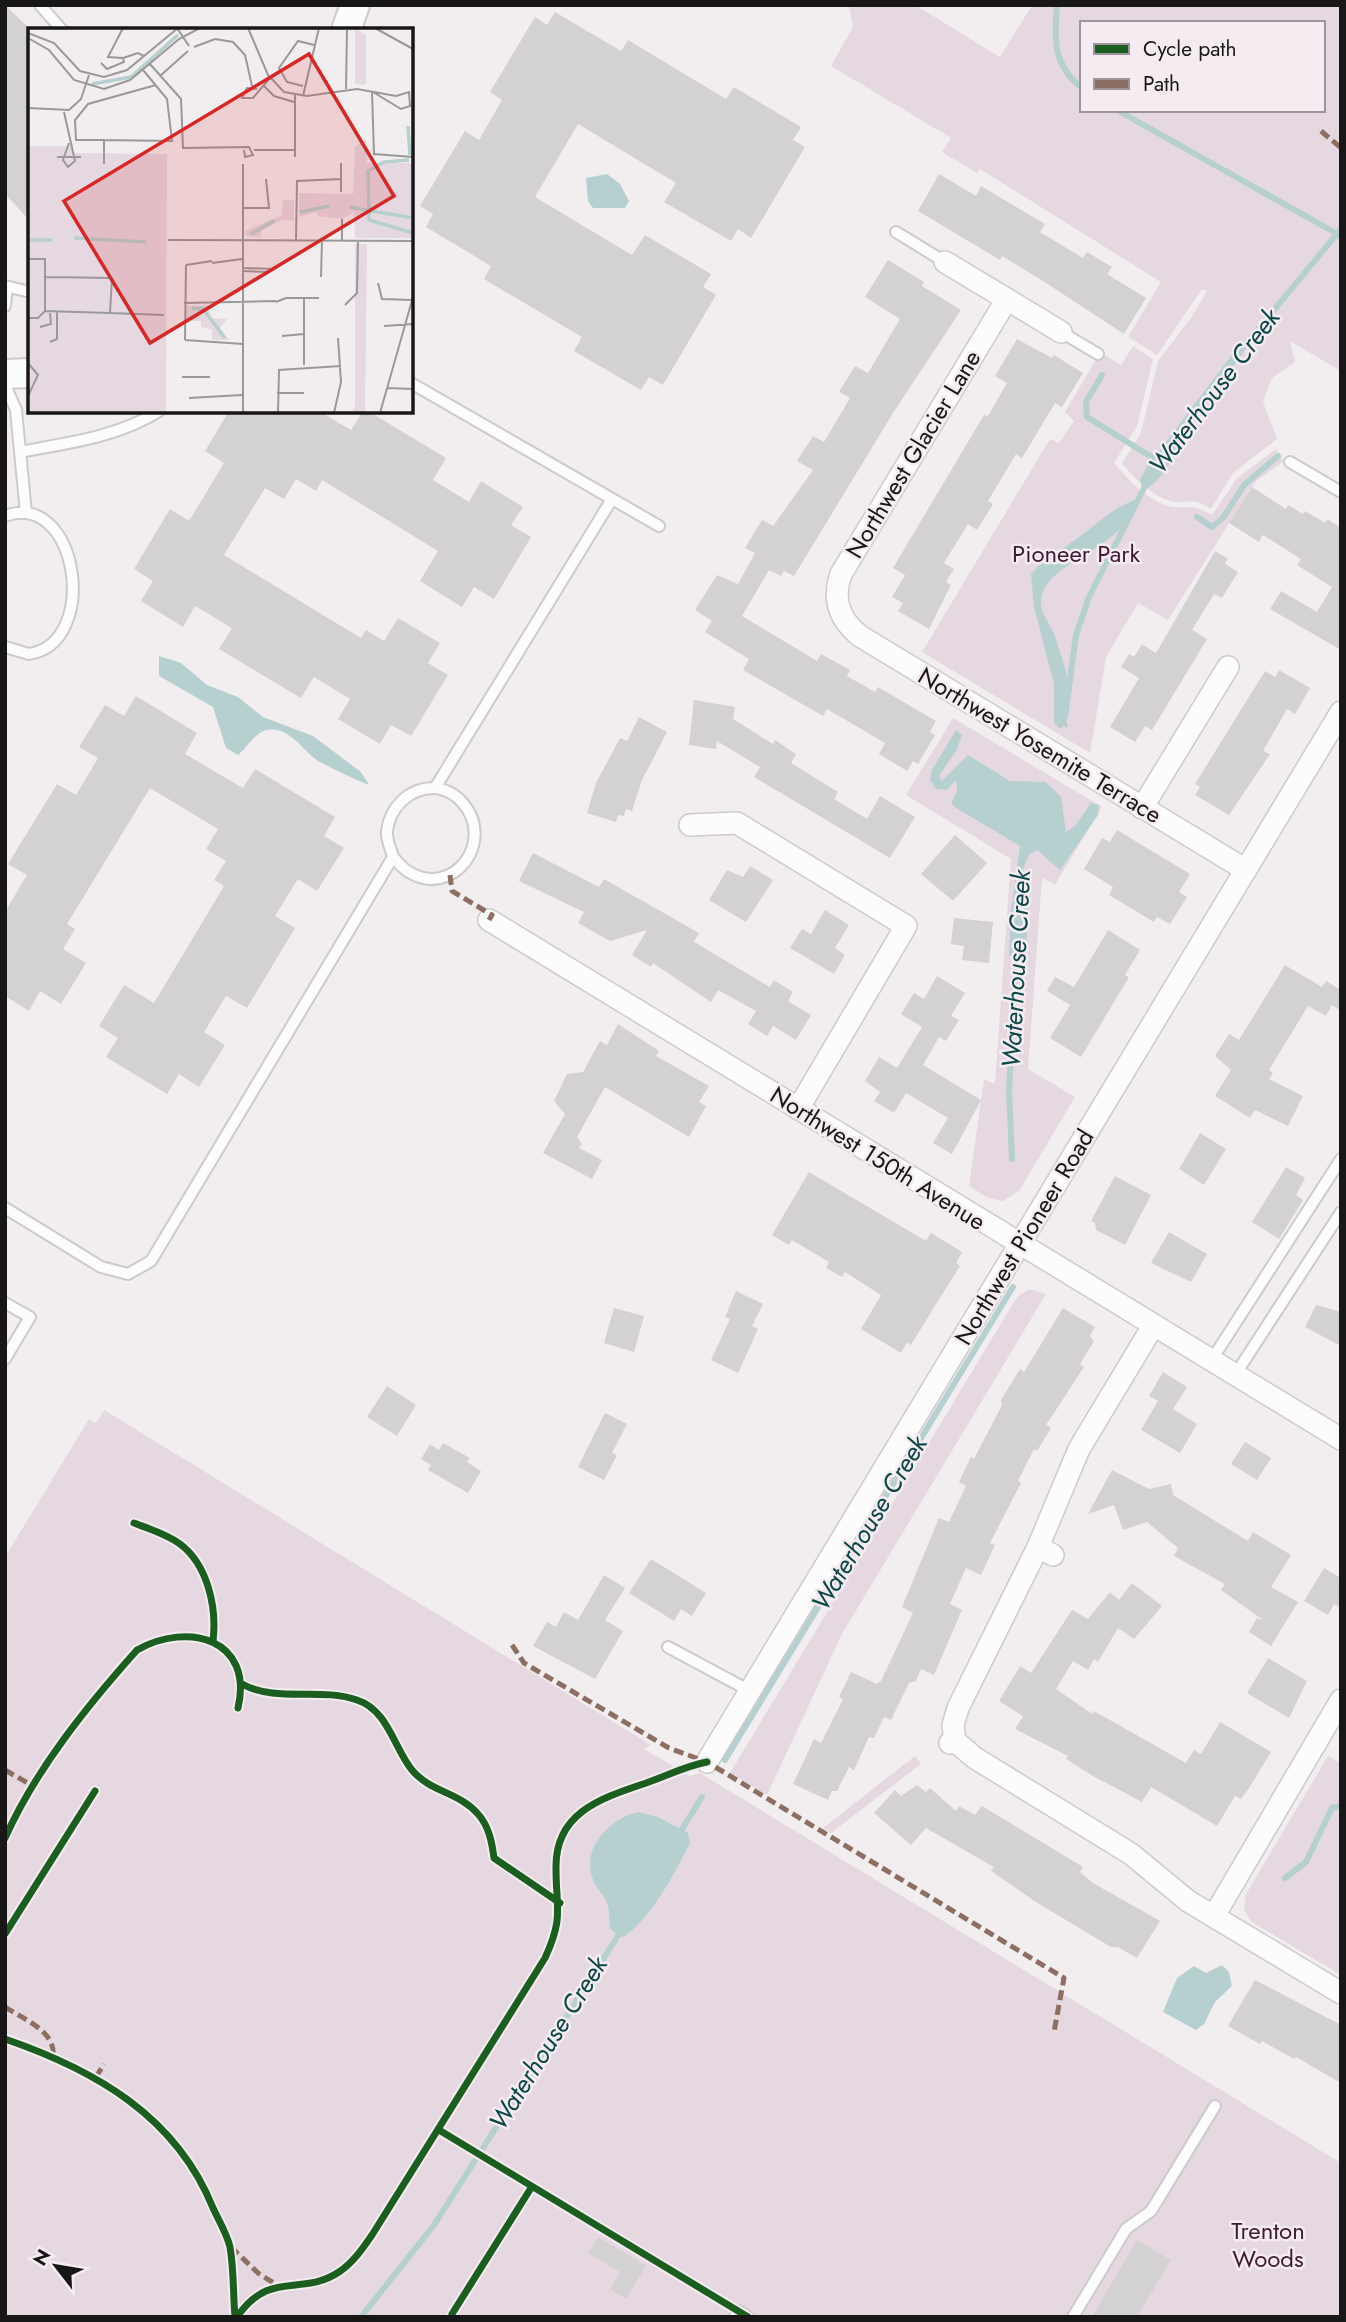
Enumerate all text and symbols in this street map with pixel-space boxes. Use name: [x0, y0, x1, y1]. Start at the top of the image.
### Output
legend: [1080, 21, 1325, 112]
inset map: [28, 28, 413, 413]
text: Cycle path: [1143, 34, 1236, 64]
text: Path: [1143, 69, 1180, 99]
water label: Waterhouse Creek: [1139, 299, 1290, 482]
street label: Northwest Glacier Lane: [837, 343, 989, 565]
park label: Pioneer Park: [1012, 536, 1140, 571]
street label: Northwest Yosemite Terrace: [912, 658, 1168, 832]
water label: Waterhouse Creek: [992, 867, 1040, 1069]
street label: Northwest 150th Avenue: [763, 1077, 993, 1239]
street label: Northwest Pioneer Road: [946, 1122, 1102, 1352]
water label: Waterhouse Creek: [802, 1427, 937, 1618]
water label: Waterhouse Creek: [479, 1947, 618, 2137]
park label: Trenton Woods: [1231, 2213, 1305, 2276]
north arrow: [21, 2231, 91, 2301]
text: N: [26, 2244, 57, 2271]

